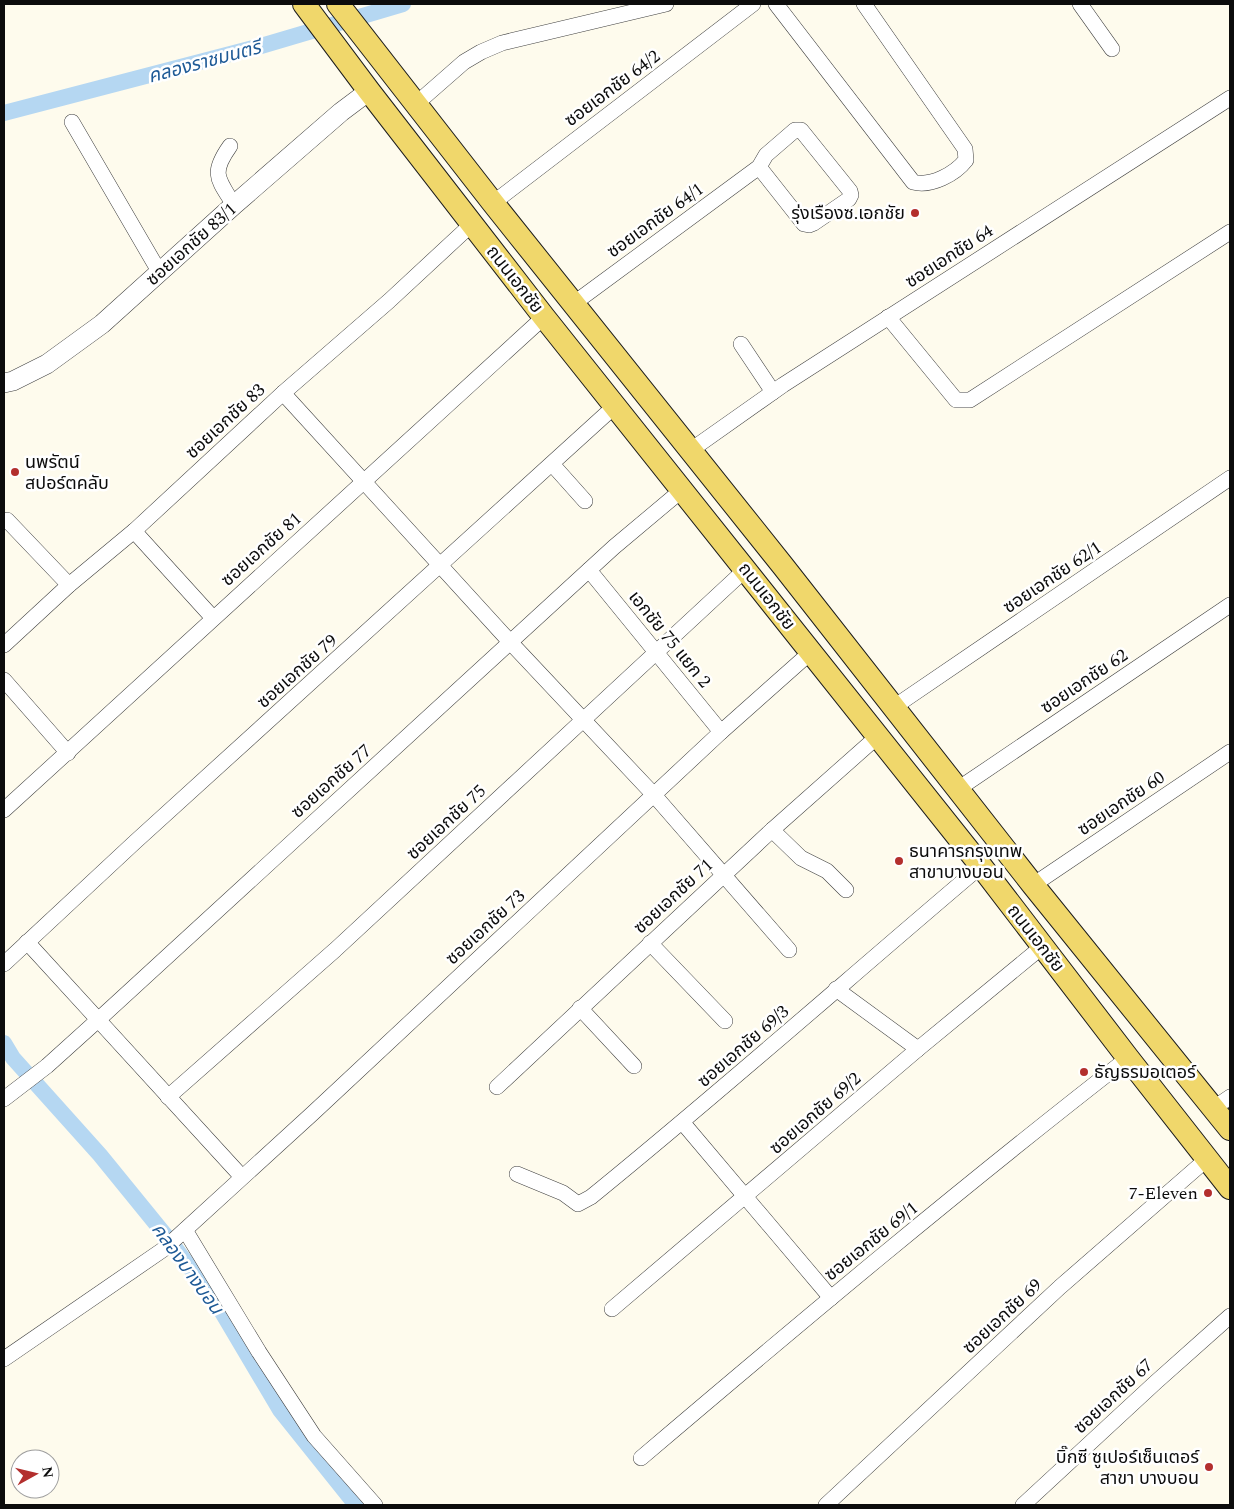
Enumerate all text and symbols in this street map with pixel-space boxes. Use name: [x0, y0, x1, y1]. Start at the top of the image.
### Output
water label: คลองราชมนตรี: [145, 32, 268, 91]
street label: ซอยเอกชัย 64/2: [559, 43, 666, 133]
street label: ซอยเอกชัย 64/1: [601, 176, 709, 265]
street label: ซอยเอกชัย 83/1: [140, 196, 243, 293]
place label: รุ่งเรืองซ.เอกชัย: [791, 200, 905, 227]
marker: รุ่งเรืองซ.เอกชัย: [909, 207, 921, 219]
street label: ซอยเอกชัย 64: [900, 218, 999, 295]
street label: ถนนเอกชัย: [479, 240, 550, 319]
street label: ซอยเอกชัย 83: [179, 377, 271, 465]
place label: นพรัตน์ สปอร์ตคลับ: [25, 449, 109, 497]
marker: นพรัตน์ สปอร์ตคลับ: [9, 466, 21, 478]
street label: ซอยเอกชัย 81: [215, 506, 308, 593]
street label: ซอยเอกชัย 62/1: [998, 534, 1107, 620]
street label: ถนนเอกชัย: [731, 557, 802, 636]
street label: เอกชัย 75 แยก 2: [622, 585, 717, 694]
street label: ซอยเอกชัย 79: [251, 628, 344, 715]
street label: ซอยเอกชัย 62: [1035, 642, 1133, 721]
street label: ซอยเอกชัย 77: [285, 738, 378, 825]
street label: ซอยเอกชัย 60: [1072, 764, 1170, 843]
street label: ซอยเอกชัย 75: [400, 778, 492, 866]
place label: ธนาคารกรุงเทพ สาขาบางบอน: [909, 838, 1022, 886]
street label: ซอยเอกชัย 71: [627, 852, 719, 940]
marker: ธนาคารกรุงเทพ สาขาบางบอน: [893, 855, 905, 867]
street label: ซอยเอกชัย 73: [439, 883, 531, 971]
street label: ถนนเอกชัย: [1000, 899, 1071, 978]
street label: ซอยเอกชัย 69/3: [691, 999, 795, 1094]
place label: ธัญธรมอเตอร์: [1094, 1059, 1197, 1086]
street label: ซอยเอกชัย 69/2: [763, 1066, 867, 1161]
marker: ธัญธรมอเตอร์: [1078, 1066, 1090, 1078]
place label: 7-Eleven: [1129, 1180, 1198, 1207]
marker: 7-Eleven: [1202, 1187, 1214, 1199]
street label: ซอยเอกชัย 69/1: [819, 1195, 924, 1288]
water label: คลองบางบอน: [144, 1217, 231, 1322]
street label: ซอยเอกชัย 69: [956, 1272, 1048, 1360]
street label: ซอยเอกชัย 67: [1067, 1352, 1159, 1440]
place label: บิ๊กซี ซูเปอร์เซ็นเตอร์ สาขา บางบอน: [1056, 1444, 1200, 1492]
north arrow: [10, 1449, 60, 1499]
marker: บิ๊กซี ซูเปอร์เซ็นเตอร์ สาขา บางบอน: [1203, 1461, 1215, 1473]
text: N: [36, 1465, 59, 1479]

